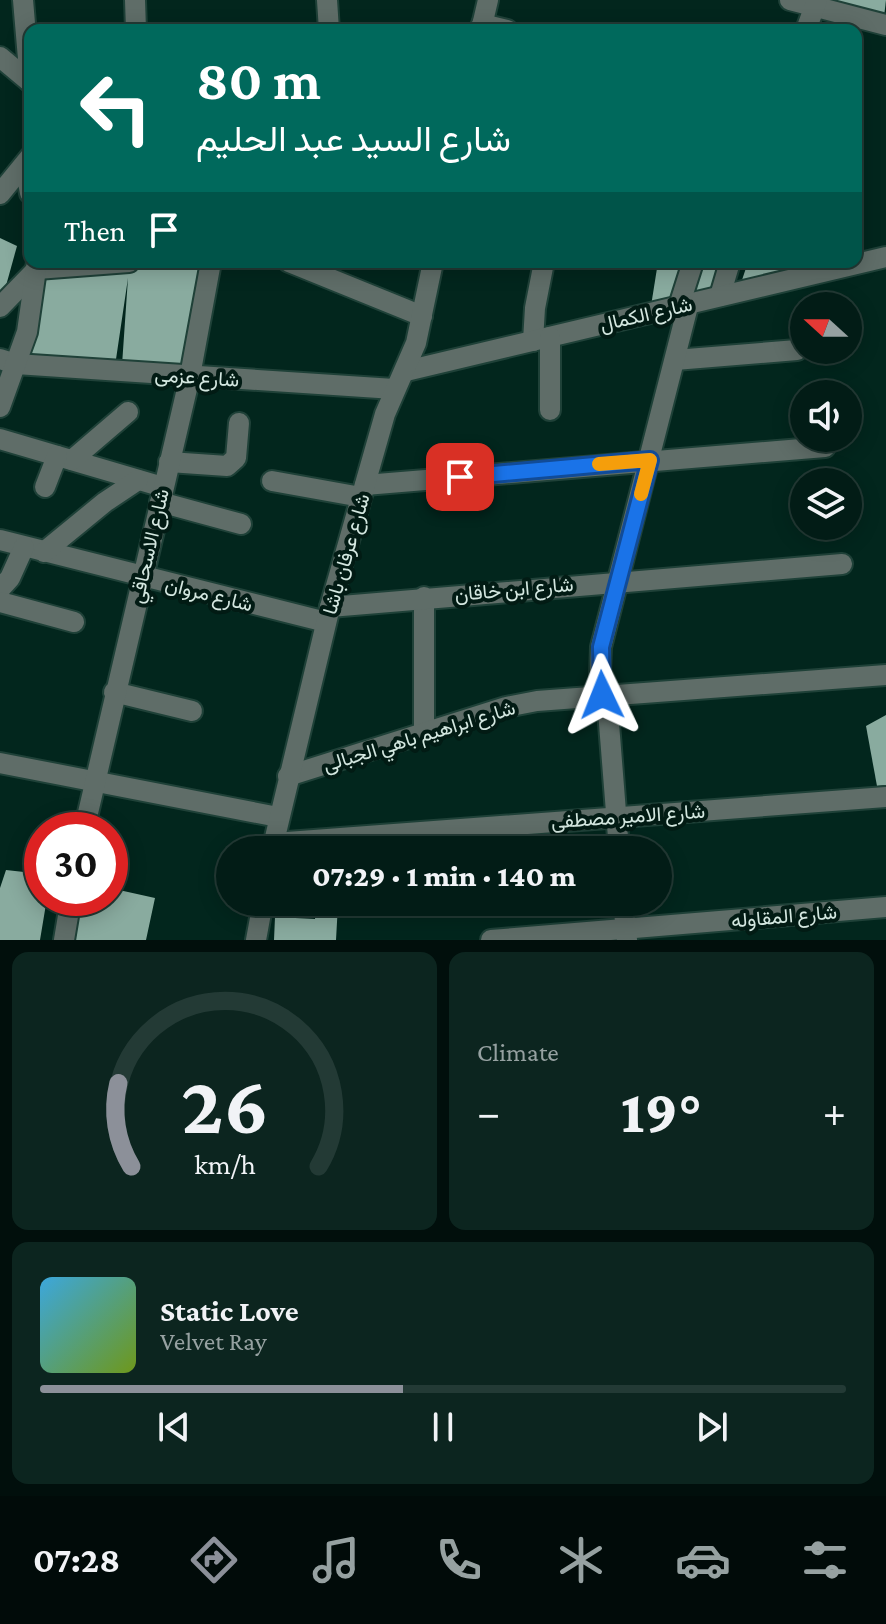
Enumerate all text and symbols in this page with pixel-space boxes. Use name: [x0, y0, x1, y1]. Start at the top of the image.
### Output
text: 80 m: [196, 49, 321, 111]
icon: left: [64, 56, 168, 160]
text: شارع السيد عبد الحليم: [196, 119, 511, 159]
icon: arrive: [142, 208, 186, 252]
text: Then: [64, 214, 126, 247]
north arrow: [790, 292, 862, 364]
map controls: [790, 292, 862, 540]
street label: شارع الكمال: [598, 293, 695, 338]
street label: شارع عزمى: [154, 363, 240, 394]
button: sound: [790, 380, 862, 452]
pin: [426, 443, 494, 511]
icon: arrive: [438, 455, 482, 499]
button: layers: [790, 468, 862, 540]
street label: شارع الاسحاقي: [125, 487, 179, 607]
street label: شارع عرفان باشا: [318, 491, 377, 618]
street label: شارع مروان: [162, 573, 255, 618]
street label: شارع ابن خاقان: [454, 573, 575, 608]
position arrow: [560, 653, 644, 737]
street label: شارع ابراهيم باهي الجبالى: [320, 696, 520, 781]
street label: شارع الامير مصطفى: [550, 800, 706, 835]
speed limit sign: 30: [24, 812, 128, 916]
text: 07:29 · 1 min · 140 m: [312, 859, 576, 892]
street label: شارع المقاوله: [730, 900, 838, 935]
text: Climate: [477, 1038, 559, 1067]
text: 26: [181, 1058, 268, 1151]
text: 19°: [621, 1078, 702, 1145]
text: −: [477, 1088, 500, 1136]
text: +: [823, 1088, 846, 1136]
text: km/h: [194, 1148, 255, 1180]
text: Static Love: [160, 1294, 299, 1327]
text: Velvet Ray: [160, 1327, 267, 1356]
icon: previous: [152, 1405, 196, 1449]
icon: pause: [421, 1405, 465, 1449]
icon: next: [690, 1405, 734, 1449]
icon: directions: [186, 1532, 242, 1588]
icon: music: [308, 1532, 364, 1588]
icon: phone: [431, 1532, 487, 1588]
icon: climate: [553, 1532, 609, 1588]
icon: car: [675, 1532, 731, 1588]
icon: filters: [797, 1532, 853, 1588]
text: 07:28: [33, 1540, 120, 1580]

